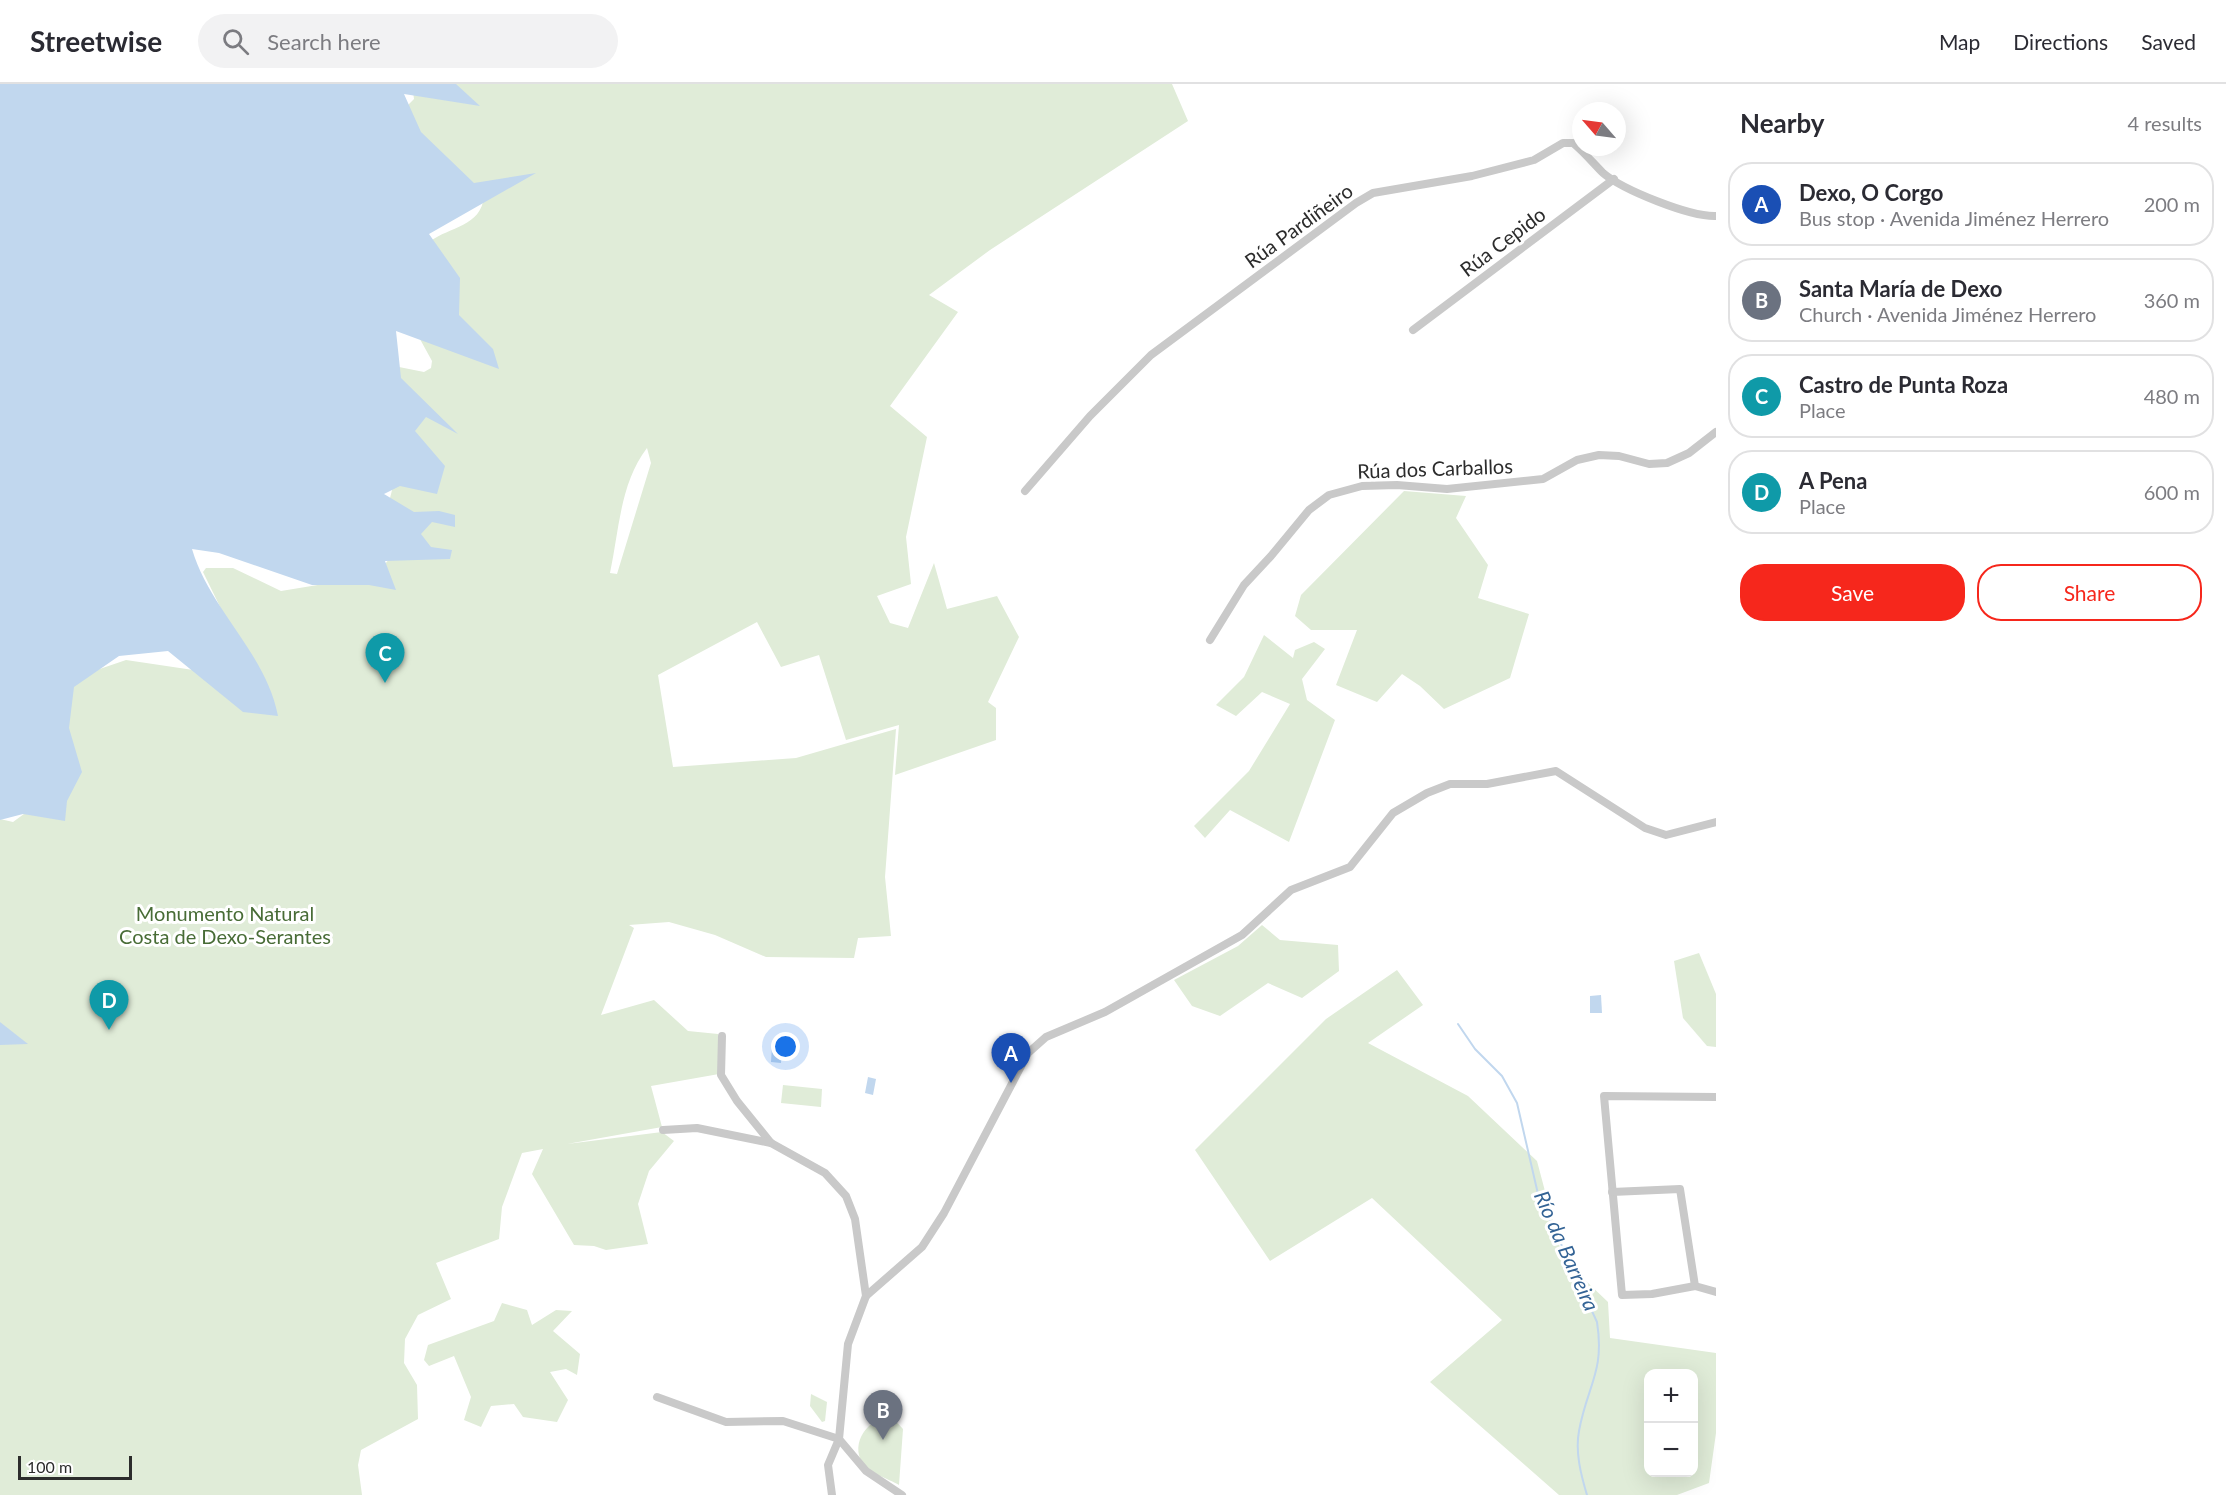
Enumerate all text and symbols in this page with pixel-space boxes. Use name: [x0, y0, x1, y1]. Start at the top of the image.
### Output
search box: [198, 14, 618, 68]
text: Streetwise: [30, 24, 162, 58]
icon: search: [219, 25, 252, 58]
text: Search here: [267, 28, 381, 55]
text: Map: [1939, 29, 1980, 54]
text: Directions: [2013, 29, 2108, 54]
text: Saved: [2141, 29, 2196, 54]
north arrow: [1572, 102, 1626, 156]
text: Nearby: [1740, 107, 1825, 139]
text: 4 results: [2127, 111, 2202, 135]
street label: Rúa Pardiñeiro: [1240, 178, 1357, 272]
text: Dexo, O Corgo: [1799, 179, 1944, 206]
text: A: [1755, 192, 1768, 216]
text: 200 m: [2144, 192, 2200, 216]
street label: Rúa Cepido: [1455, 201, 1550, 281]
text: Bus stop · Avenida Jiménez Herrero: [1799, 206, 2109, 230]
text: Santa María de Dexo: [1799, 275, 2002, 302]
text: B: [1755, 288, 1768, 312]
text: 360 m: [2144, 288, 2200, 312]
text: Church · Avenida Jiménez Herrero: [1799, 302, 2096, 326]
text: Castro de Punta Roza: [1799, 371, 2008, 398]
text: C: [1755, 384, 1768, 408]
text: 480 m: [2144, 384, 2200, 408]
text: Place: [1799, 398, 1846, 422]
street label: Rúa dos Carballos: [1357, 453, 1513, 483]
text: A Pena: [1799, 467, 1867, 494]
text: D: [1754, 480, 1769, 504]
text: 600 m: [2144, 480, 2200, 504]
text: Place: [1799, 494, 1846, 518]
button: Save: [1740, 564, 1965, 621]
button: Share: [1977, 564, 2202, 621]
pin: C: [366, 634, 404, 683]
park label: Monumento Natural Costa de Dexo-Serantes: [119, 901, 331, 948]
pin: D: [90, 980, 128, 1030]
your location: [771, 1032, 800, 1061]
pin: A: [992, 1034, 1030, 1083]
water label: Río da Barreira: [1530, 1186, 1605, 1314]
map controls: [1644, 1369, 1698, 1477]
button: +: [1644, 1369, 1698, 1423]
pin: B: [864, 1390, 902, 1440]
button: −: [1644, 1423, 1698, 1477]
scale bar: [18, 1453, 132, 1480]
text: 100 m: [27, 1457, 72, 1476]

